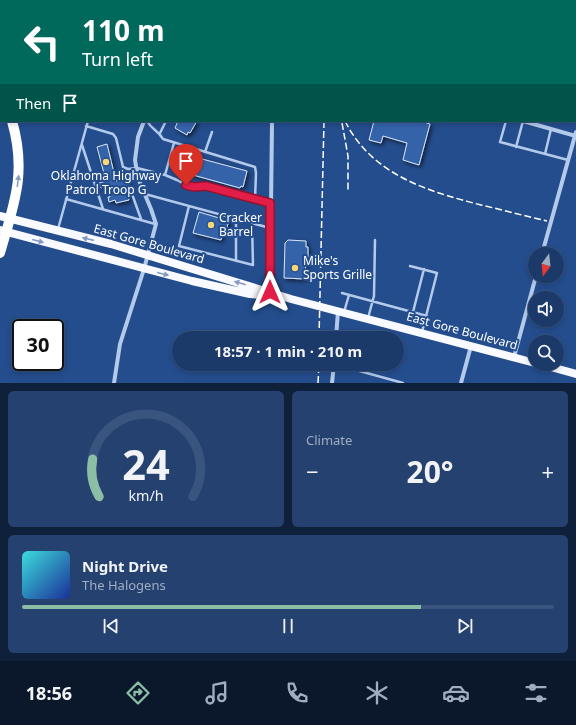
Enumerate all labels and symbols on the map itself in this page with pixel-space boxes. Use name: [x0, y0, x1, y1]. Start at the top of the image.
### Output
pin: [169, 144, 203, 185]
marker: Oklahoma Highway Patrol Troop G: [101, 157, 111, 167]
place label: Oklahoma Highway Patrol Troop G: [51, 167, 162, 198]
one-way arrow: [15, 175, 21, 187]
place label: Cracker Barrel: [219, 209, 262, 240]
street label: East Gore Boulevard: [92, 220, 206, 267]
marker: Cracker Barrel: [206, 220, 216, 230]
one-way arrow: [82, 236, 94, 242]
one-way arrow: [32, 238, 44, 244]
north arrow: [528, 247, 564, 283]
place label: Mike's Sports Grille: [303, 252, 372, 283]
marker: Mike's Sports Grille: [290, 263, 300, 273]
one-way arrow: [157, 271, 169, 277]
position arrow: [249, 271, 291, 313]
one-way arrow: [234, 280, 246, 286]
street label: East Gore Boulevard: [405, 308, 520, 354]
speed limit sign: 30: [12, 319, 64, 371]

